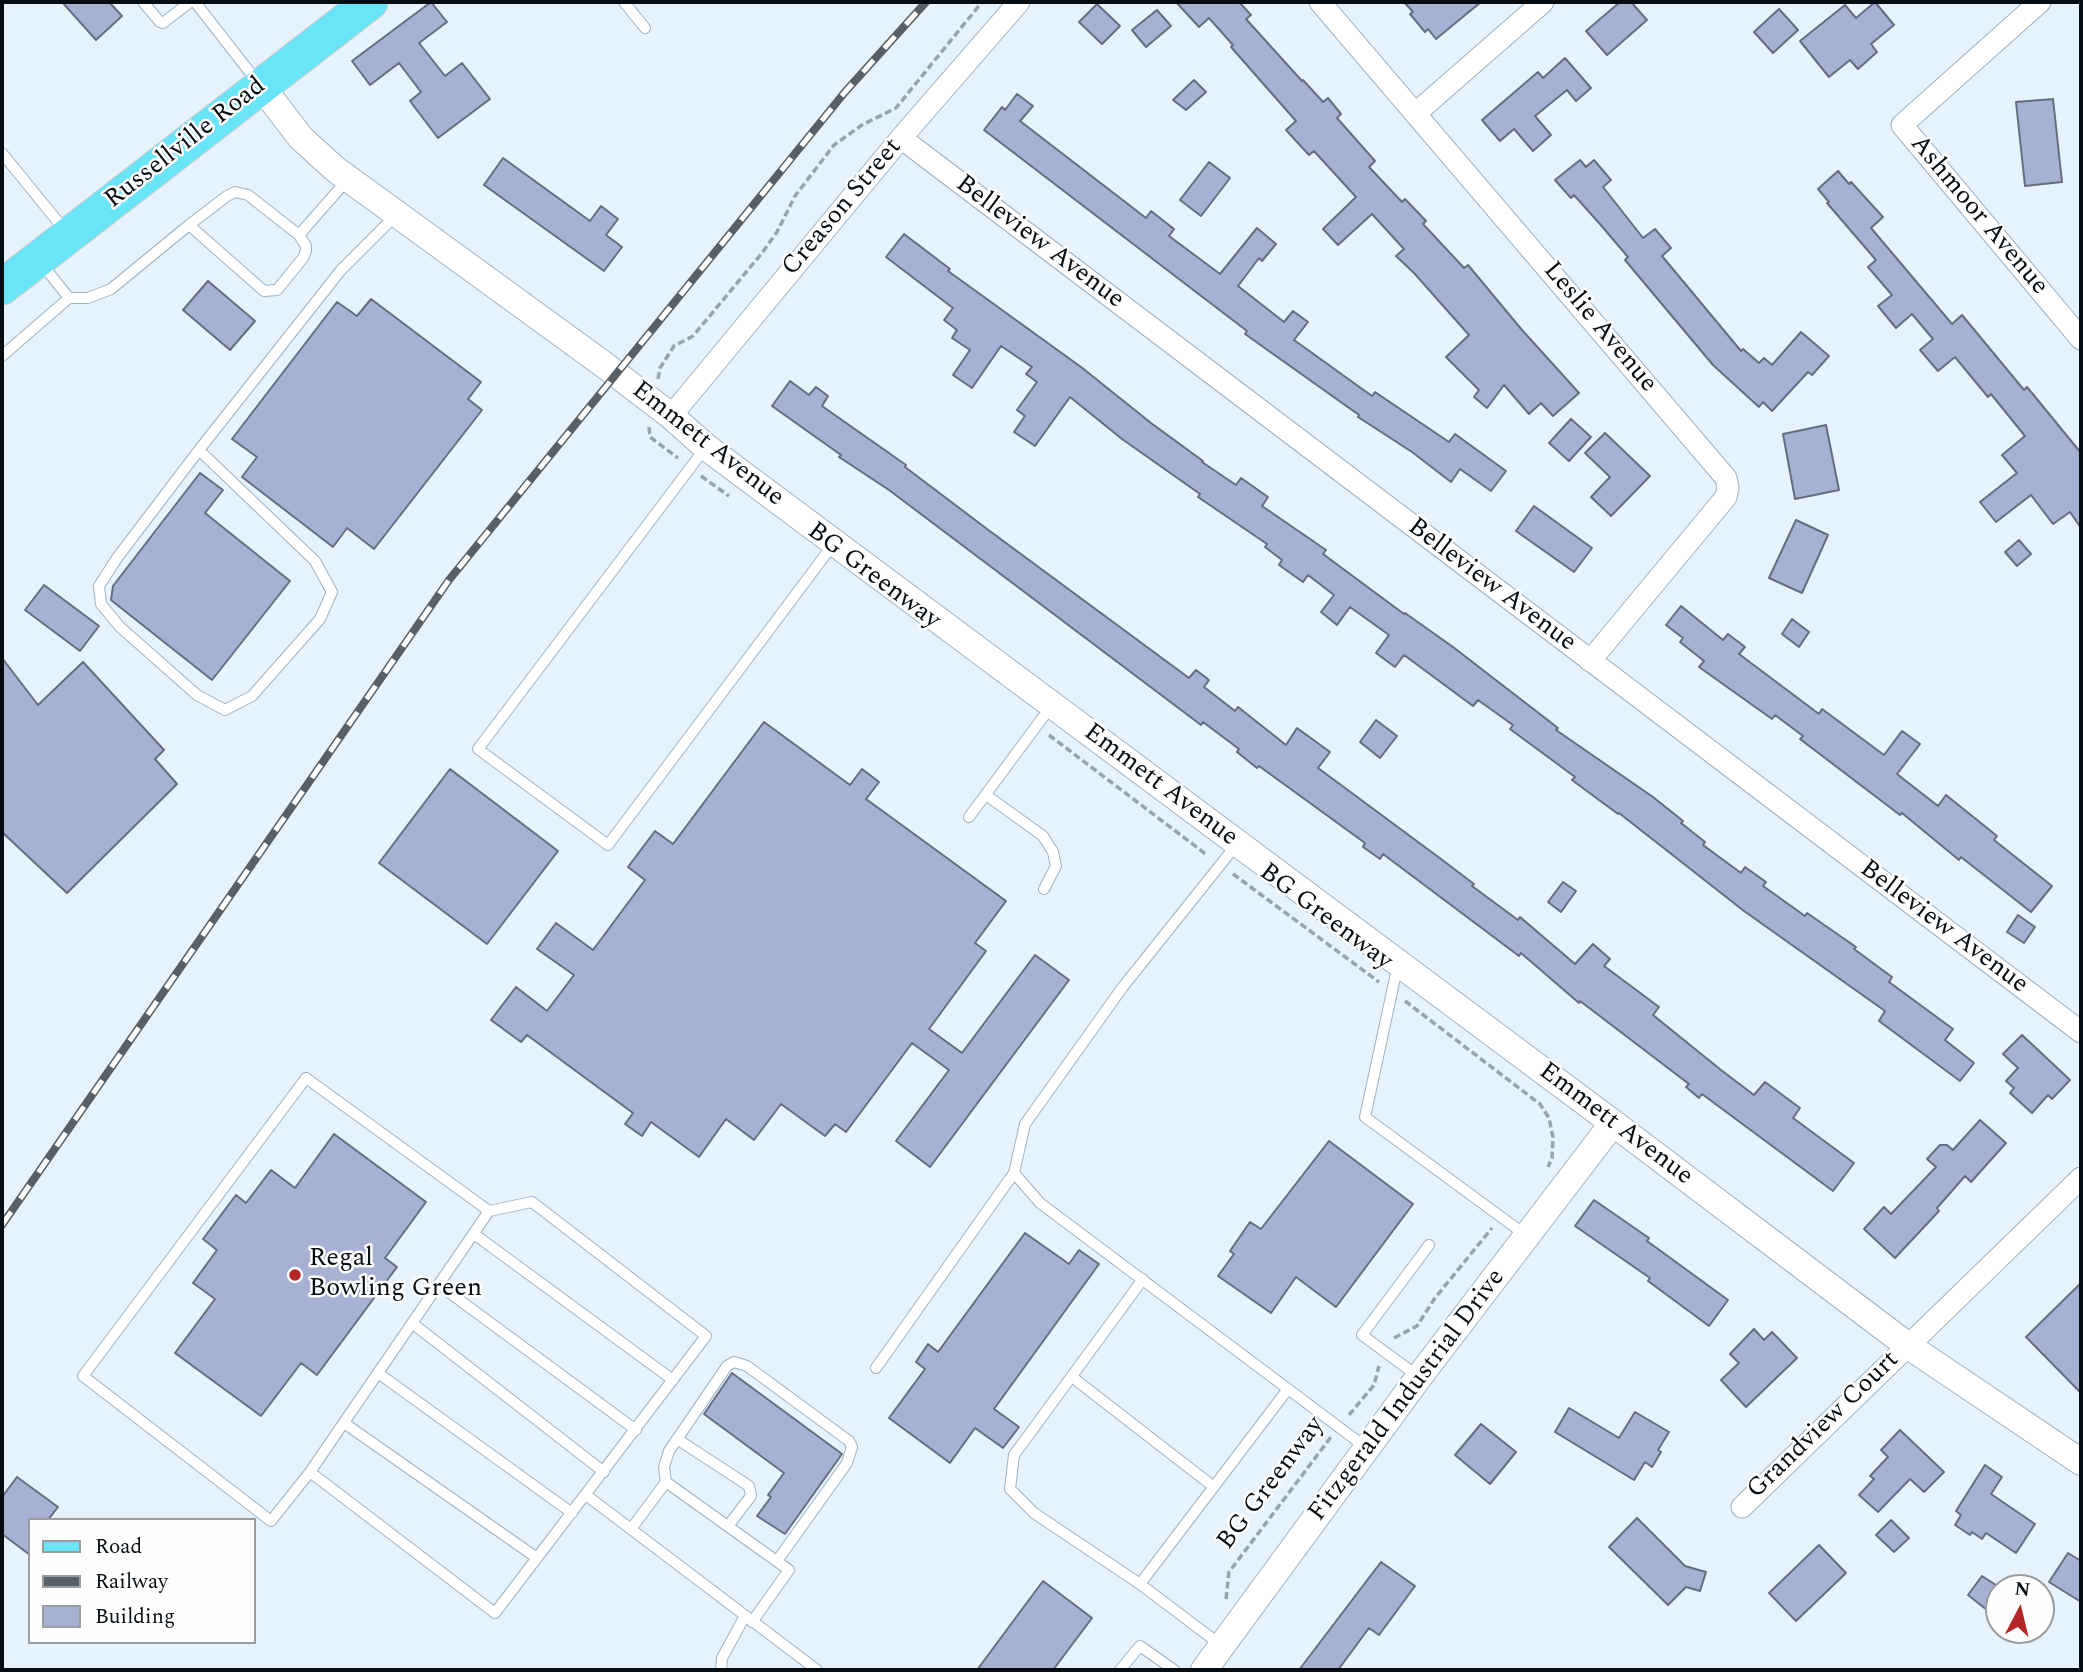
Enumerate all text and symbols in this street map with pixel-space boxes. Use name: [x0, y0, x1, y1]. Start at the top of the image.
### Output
street label: Russellville Road: [99, 72, 273, 216]
street label: Ashmoor Avenue: [1902, 130, 2054, 302]
street label: Creason Street: [776, 133, 910, 283]
street label: Belleview Avenue: [949, 169, 1129, 317]
street label: Leslie Avenue: [1535, 256, 1663, 400]
street label: Emmett Avenue: [625, 376, 789, 514]
street label: Belleview Avenue: [1401, 512, 1581, 660]
street label: BG Greenway: [800, 517, 946, 637]
street label: Emmett Avenue: [1077, 718, 1243, 854]
street label: Belleview Avenue: [1853, 854, 2033, 1002]
street label: BG Greenway: [1252, 858, 1398, 978]
street label: Emmett Avenue: [1532, 1057, 1698, 1193]
place label: Regal Bowling Green: [309, 1244, 482, 1306]
street label: Fitzgerald Industrial Drive: [1303, 1264, 1513, 1528]
marker: Regal Bowling Green: [287, 1267, 303, 1283]
street label: Grandview Court: [1742, 1346, 1906, 1506]
street label: BG Greenway: [1212, 1411, 1332, 1557]
legend: [28, 1518, 256, 1644]
text: Road: [95, 1531, 142, 1563]
text: Railway: [95, 1566, 168, 1598]
north arrow: [1985, 1574, 2055, 1644]
text: N: [2013, 1574, 2032, 1605]
text: Building: [95, 1601, 175, 1633]

